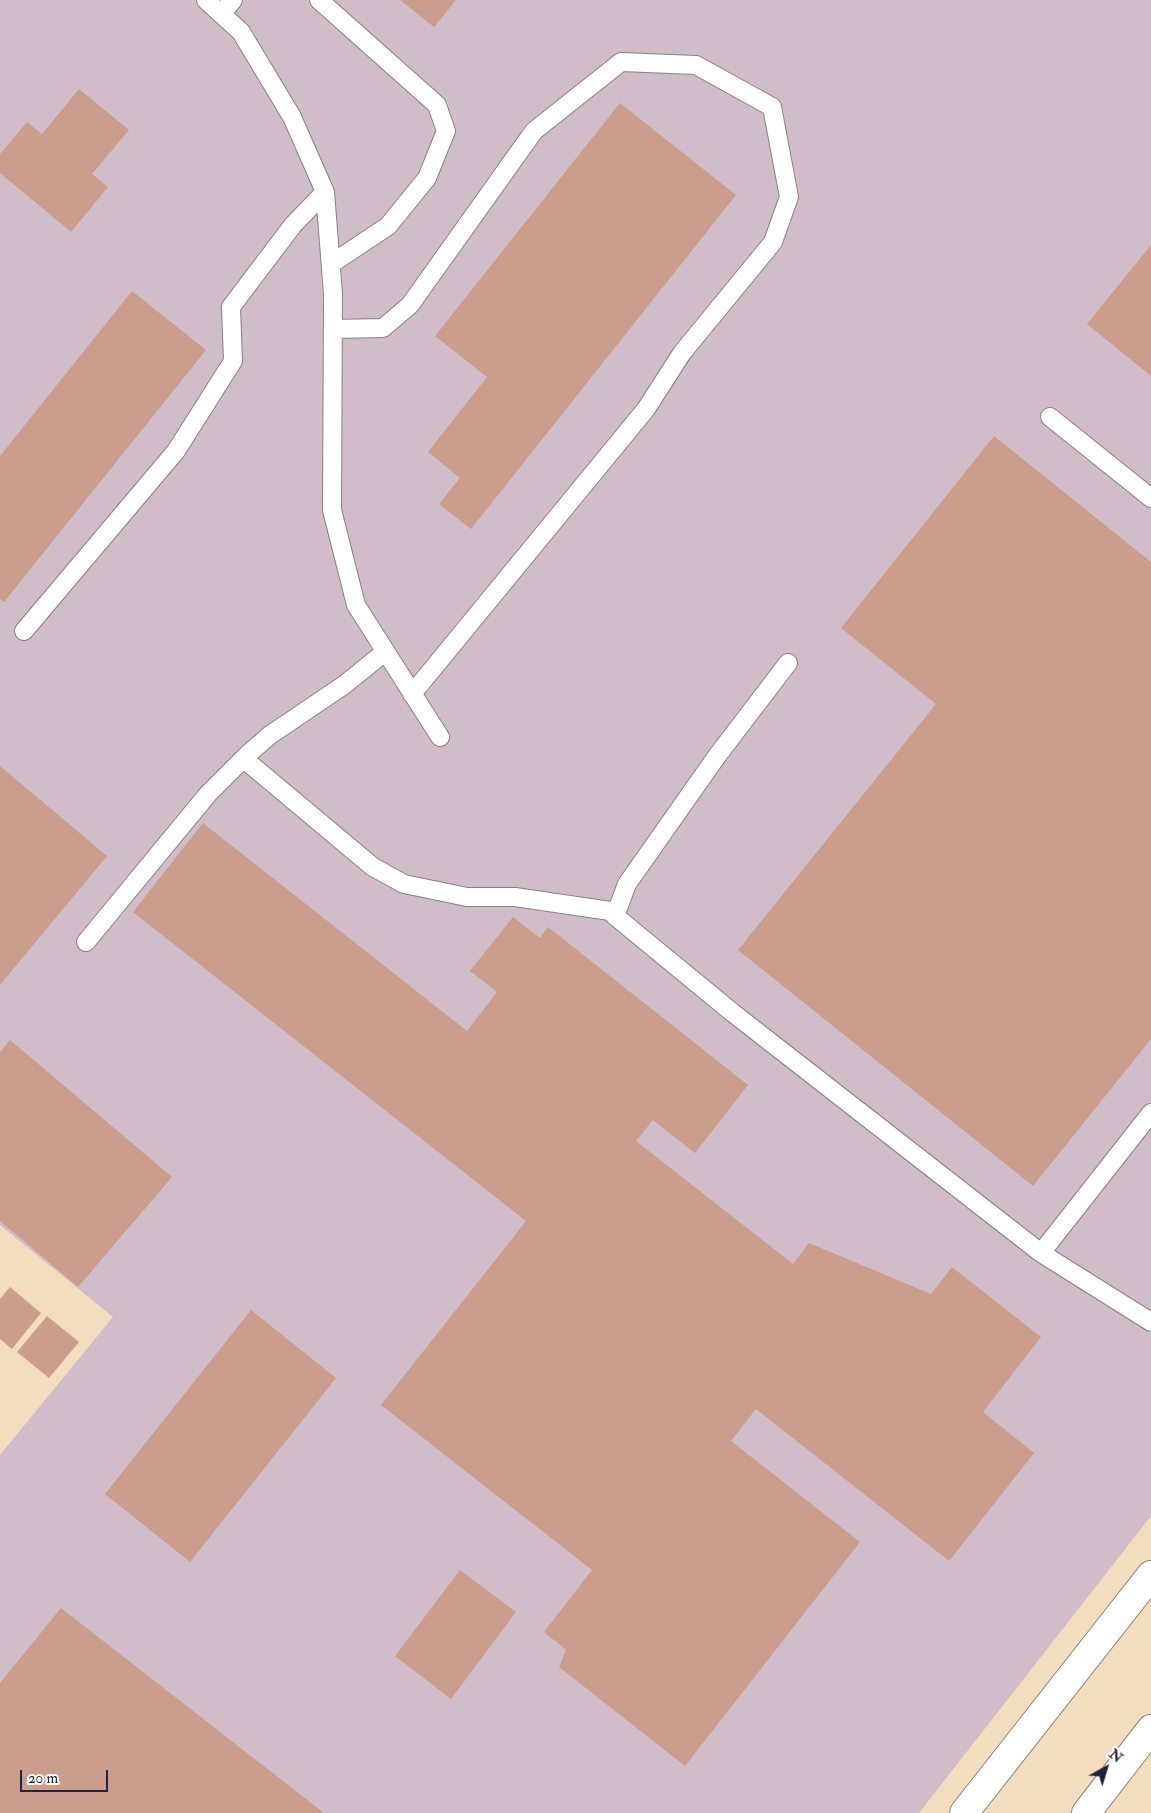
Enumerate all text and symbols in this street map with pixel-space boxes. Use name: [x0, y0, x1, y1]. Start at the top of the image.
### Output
north arrow: [1081, 1743, 1131, 1793]
text: N: [1106, 1745, 1126, 1767]
scale bar: [22, 1760, 110, 1792]
text: 20 m: [28, 1769, 58, 1788]

